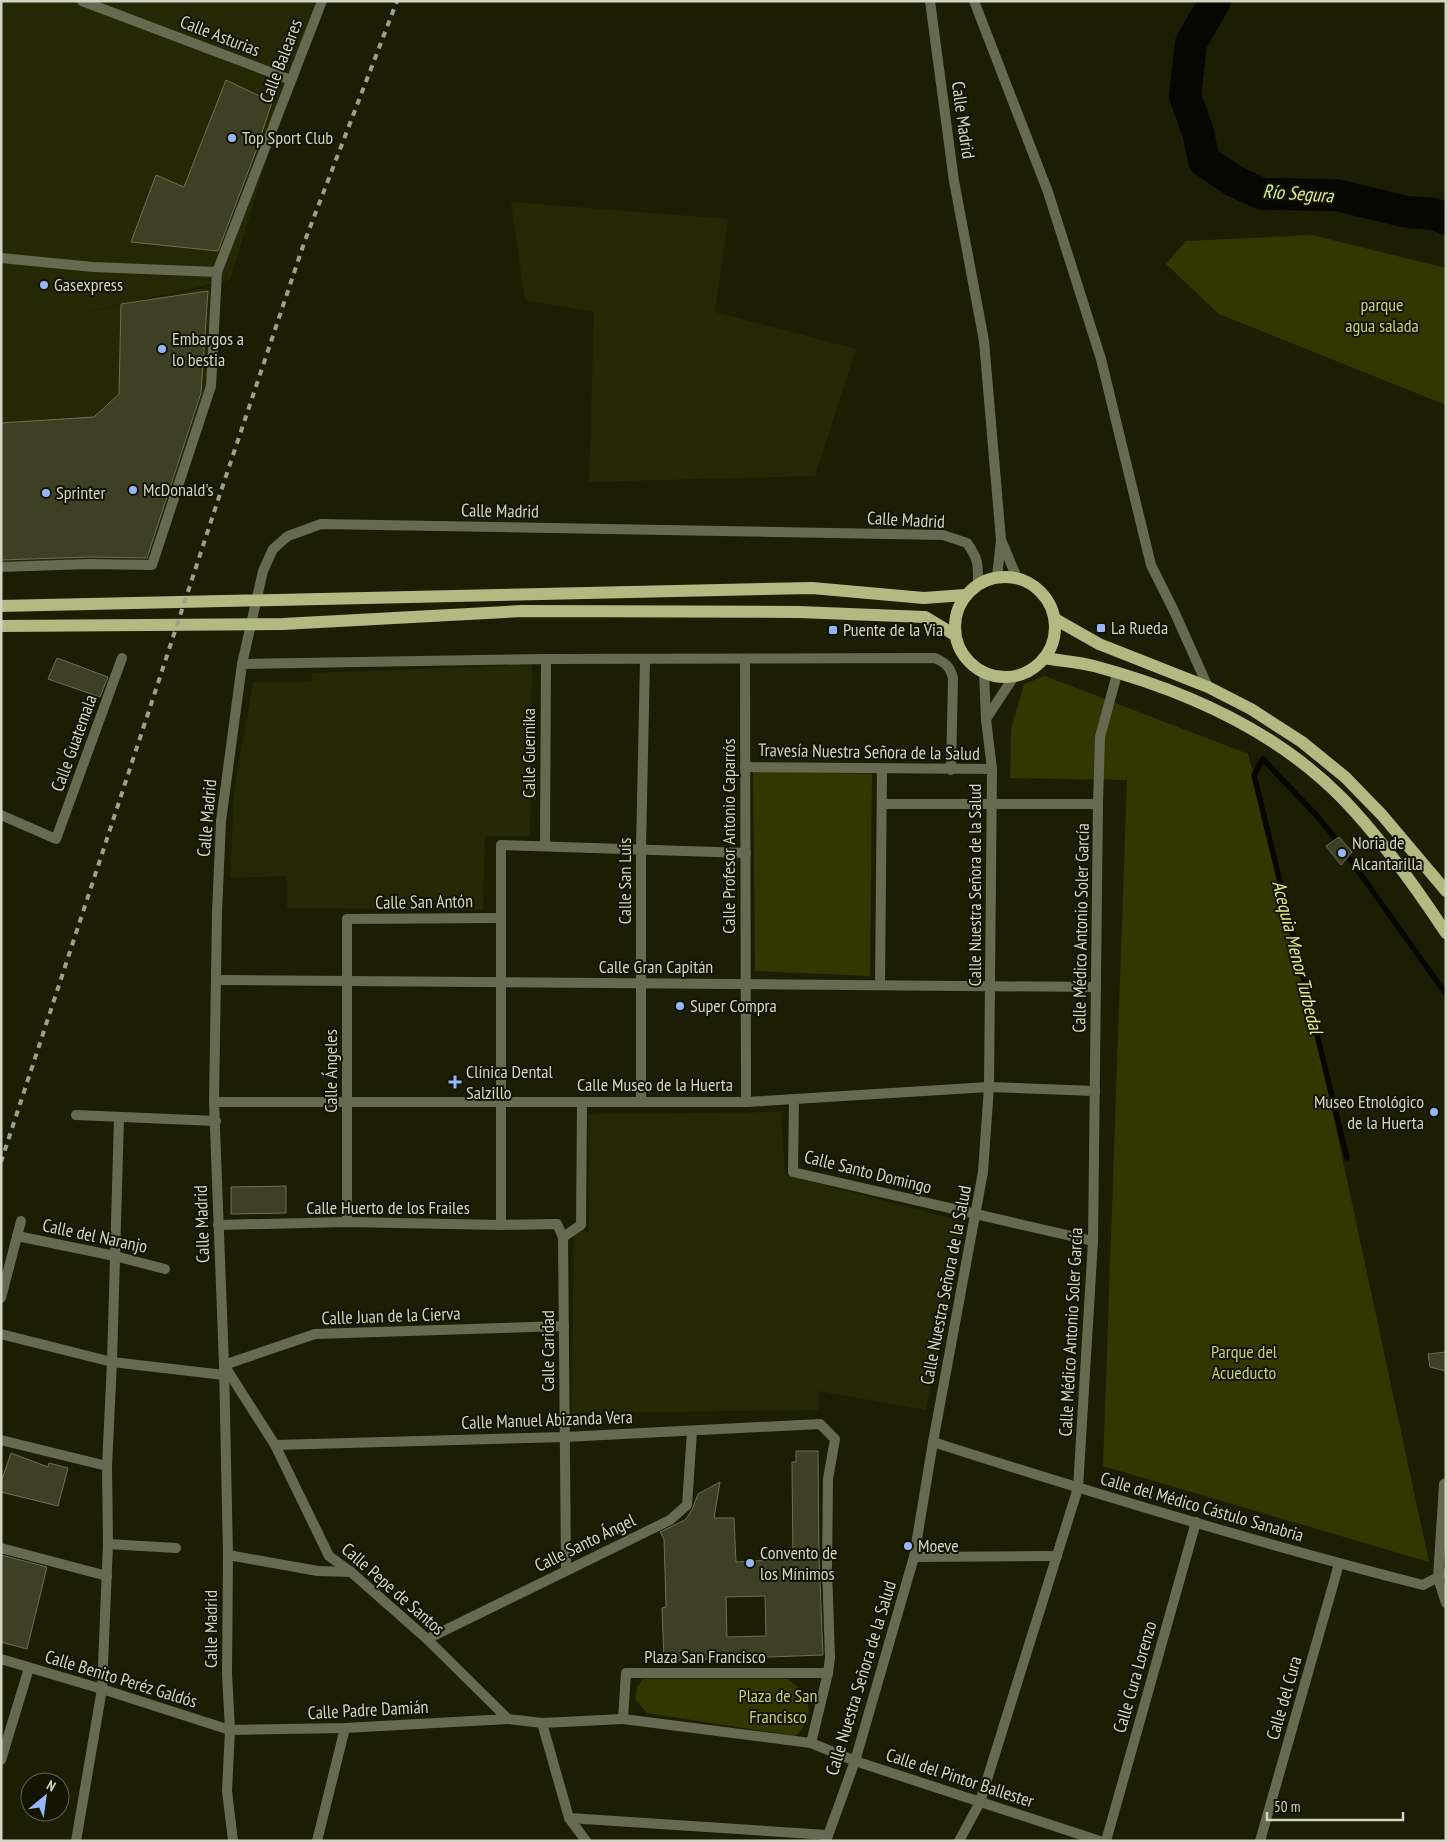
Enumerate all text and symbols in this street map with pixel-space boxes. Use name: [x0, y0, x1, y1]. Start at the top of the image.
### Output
street label: Calle Asturias: [177, 10, 263, 61]
street label: Calle Baleares: [254, 16, 307, 106]
street label: Calle Madrid: [947, 80, 980, 160]
place label: Top Sport Club: [242, 126, 333, 149]
marker: Top Sport Club: [226, 132, 238, 144]
water label: Río Segura: [1262, 179, 1335, 208]
place label: Gasexpress: [54, 273, 123, 296]
marker: Gasexpress: [38, 279, 50, 291]
park label: parque agua salada: [1345, 293, 1419, 337]
place label: Embargos a lo bestia: [172, 327, 244, 371]
marker: Embargos a lo bestia: [156, 343, 168, 355]
place label: McDonald's: [143, 478, 214, 501]
place label: Sprinter: [56, 481, 106, 504]
marker: McDonald's: [127, 484, 139, 496]
marker: Sprinter: [40, 487, 52, 499]
street label: Calle Madrid: [461, 498, 539, 523]
street label: Calle Madrid: [867, 506, 946, 533]
place label: La Rueda: [1111, 616, 1168, 639]
place label: Puente de la Via: [843, 618, 943, 641]
marker: La Rueda: [1095, 622, 1107, 634]
marker: Puente de la Via: [827, 624, 839, 636]
street label: Calle Guatemala: [45, 691, 102, 794]
street label: Calle Guernika: [517, 708, 540, 798]
street label: Calle Profesor Antonio Caparrós: [717, 738, 740, 934]
street label: Travesía Nuestra Señora de la Salud: [758, 738, 980, 765]
street label: Calle Madrid: [192, 778, 221, 858]
street label: Calle Nuestra Señora de la Salud: [963, 784, 986, 986]
street label: Calle Médico Antonio Soler García: [1067, 823, 1094, 1033]
place label: Noria de Alcantarilla: [1352, 831, 1423, 875]
street label: Calle San Luis: [613, 838, 636, 924]
marker: Noria de Alcantarilla: [1336, 847, 1348, 859]
water label: Acequia Menor Turbedal: [1267, 878, 1329, 1038]
street label: Calle San Antón: [375, 889, 473, 914]
street label: Calle Gran Capitán: [599, 955, 713, 978]
place label: Super Compra: [690, 994, 777, 1017]
marker: Super Compra: [674, 1000, 686, 1012]
street label: Calle Ángeles: [319, 1029, 342, 1113]
place label: Clínica Dental Salzillo: [466, 1060, 554, 1104]
street label: Calle Museo de la Huerta: [577, 1073, 733, 1096]
marker: Clínica Dental Salzillo: [448, 1075, 462, 1089]
place label: Museo Etnológico de la Huerta: [1314, 1090, 1424, 1134]
marker: Museo Etnológico de la Huerta: [1428, 1106, 1440, 1118]
street label: Calle Santo Domingo: [802, 1145, 934, 1198]
street label: Calle Nuestra Señora de la Salud: [915, 1183, 976, 1386]
street label: Calle Madrid: [189, 1185, 214, 1263]
street label: Calle Huerto de los Frailes: [306, 1196, 470, 1219]
street label: Calle del Naranjo: [41, 1213, 150, 1258]
street label: Calle Médico Antonio Soler García: [1054, 1227, 1087, 1437]
street label: Calle Juan de la Cierva: [321, 1302, 461, 1329]
street label: Calle Caridad: [536, 1310, 559, 1392]
park label: Parque del Acueducto: [1211, 1340, 1278, 1384]
street label: Calle Manuel Abizanda Vera: [461, 1405, 633, 1434]
street label: Calle del Médico Cástulo Sanabria: [1098, 1466, 1306, 1547]
street label: Calle Santo Ángel: [531, 1508, 640, 1577]
place label: Moeve: [918, 1534, 959, 1557]
street label: Calle Pepe de Santos: [337, 1537, 450, 1640]
marker: Moeve: [902, 1540, 914, 1552]
place label: Convento de los Mínimos: [760, 1541, 837, 1585]
marker: Convento de los Mínimos: [744, 1557, 756, 1569]
street label: Calle Nuestra Señora de la Salud: [820, 1578, 901, 1778]
street label: Calle Madrid: [199, 1590, 222, 1668]
street label: Calle Cura Lorenzo: [1108, 1618, 1162, 1735]
street label: Calle Benito Peréz Galdós: [42, 1644, 200, 1713]
street label: Plaza San Francisco: [644, 1645, 766, 1668]
street label: Calle del Cura: [1261, 1653, 1306, 1742]
park label: Plaza de San Francisco: [739, 1684, 817, 1728]
street label: Calle Padre Damián: [307, 1695, 429, 1724]
street label: Calle del Pintor Ballester: [883, 1743, 1037, 1812]
north arrow: [20, 1772, 70, 1822]
text: N: [44, 1776, 59, 1795]
scale bar: [1267, 1790, 1403, 1822]
text: 50 m: [1274, 1797, 1300, 1816]

